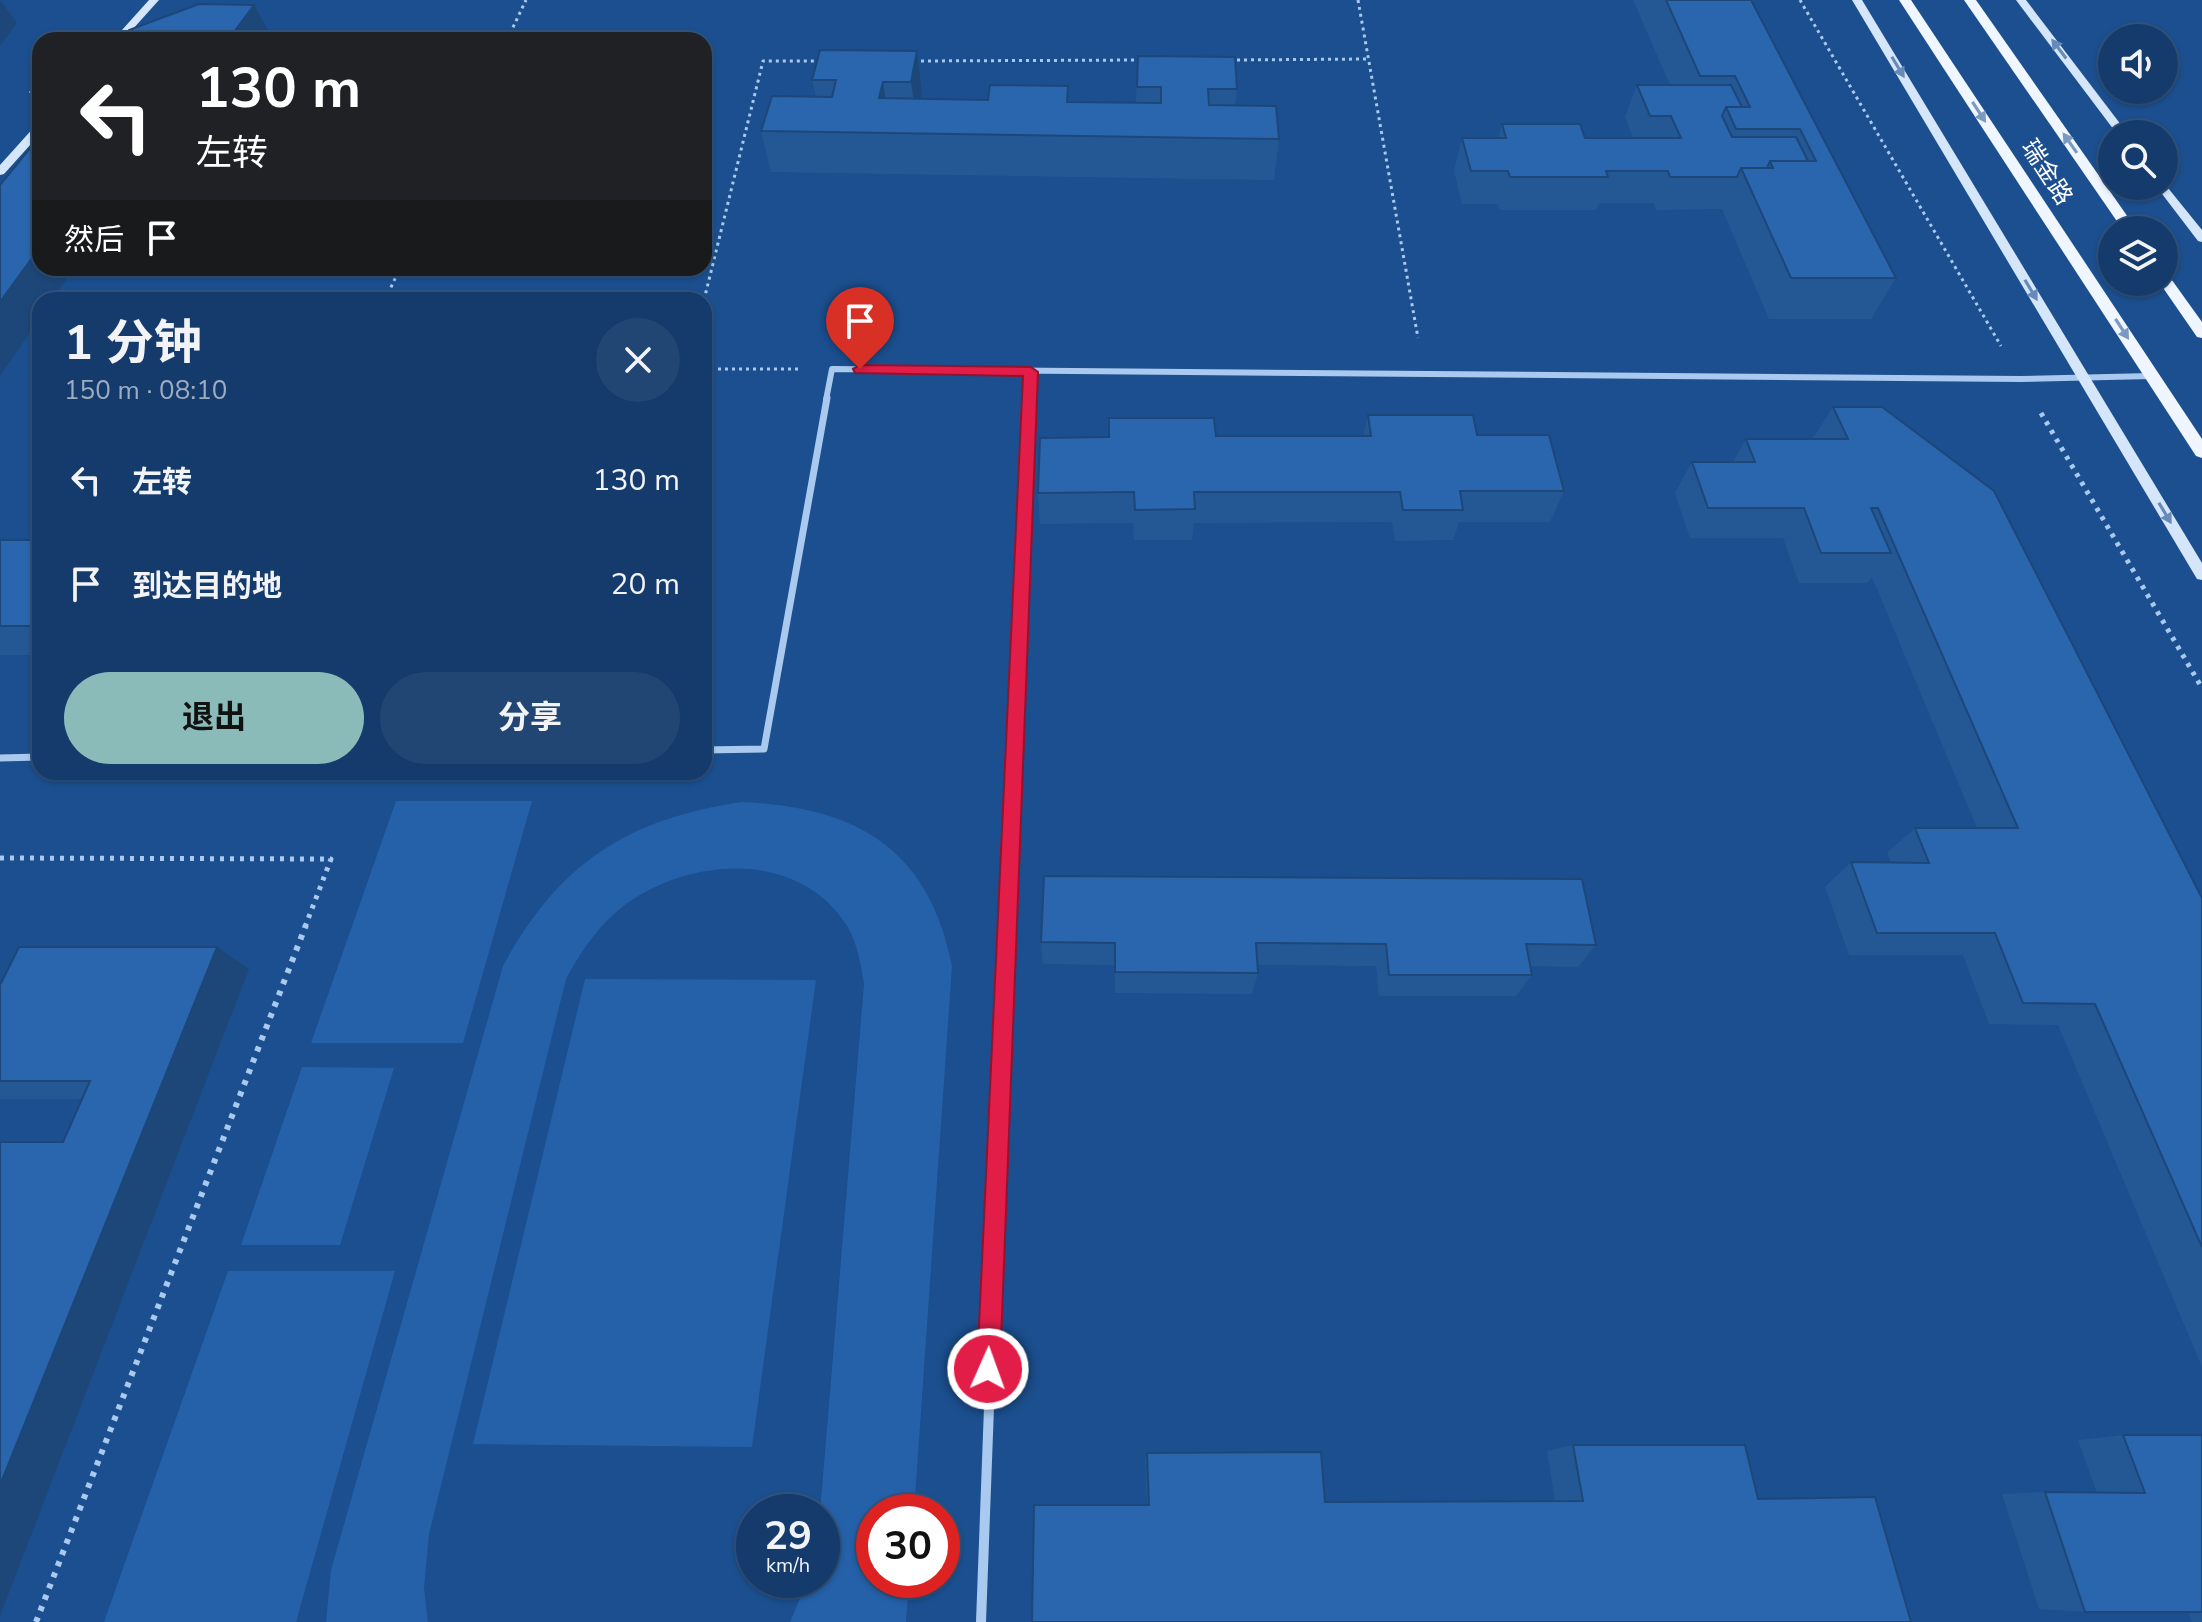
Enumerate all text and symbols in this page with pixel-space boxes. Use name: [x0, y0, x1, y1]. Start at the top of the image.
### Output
map controls: [2098, 24, 2178, 296]
button: sound: [2098, 24, 2178, 104]
one-way arrow: [2051, 39, 2067, 60]
text: 130 m: [196, 50, 361, 127]
one-way arrow: [1890, 56, 1904, 78]
icon: left: [64, 64, 168, 168]
one-way arrow: [1971, 101, 1985, 123]
button: search: [2098, 120, 2178, 200]
text: 左转: [196, 129, 268, 178]
street label: 瑞金路: [2014, 133, 2080, 211]
one-way arrow: [2063, 133, 2078, 154]
icon: arrive: [140, 216, 184, 260]
button: layers: [2098, 216, 2178, 296]
text: 然后: [64, 220, 124, 261]
one-way arrow: [2024, 279, 2038, 301]
pin: [826, 287, 894, 369]
icon: arrive: [838, 299, 882, 343]
text: 1 分钟: [64, 310, 202, 376]
button: close: [596, 318, 680, 402]
one-way arrow: [2114, 318, 2128, 340]
text: 150 m · 08:10: [64, 373, 227, 408]
icon: left: [64, 458, 108, 502]
text: 130 m: [593, 460, 680, 501]
text: 左转: [132, 462, 192, 503]
one-way arrow: [2158, 502, 2172, 524]
icon: arrive: [64, 562, 108, 606]
text: 20 m: [611, 564, 680, 605]
text: 到达目的地: [132, 566, 282, 607]
button: 退出: [64, 672, 364, 764]
button: 分享: [380, 672, 680, 764]
position arrow: [946, 1327, 1030, 1411]
speed limit sign: 30: [856, 1494, 960, 1598]
text: 29: [764, 1509, 812, 1563]
text: km/h: [766, 1552, 810, 1579]

